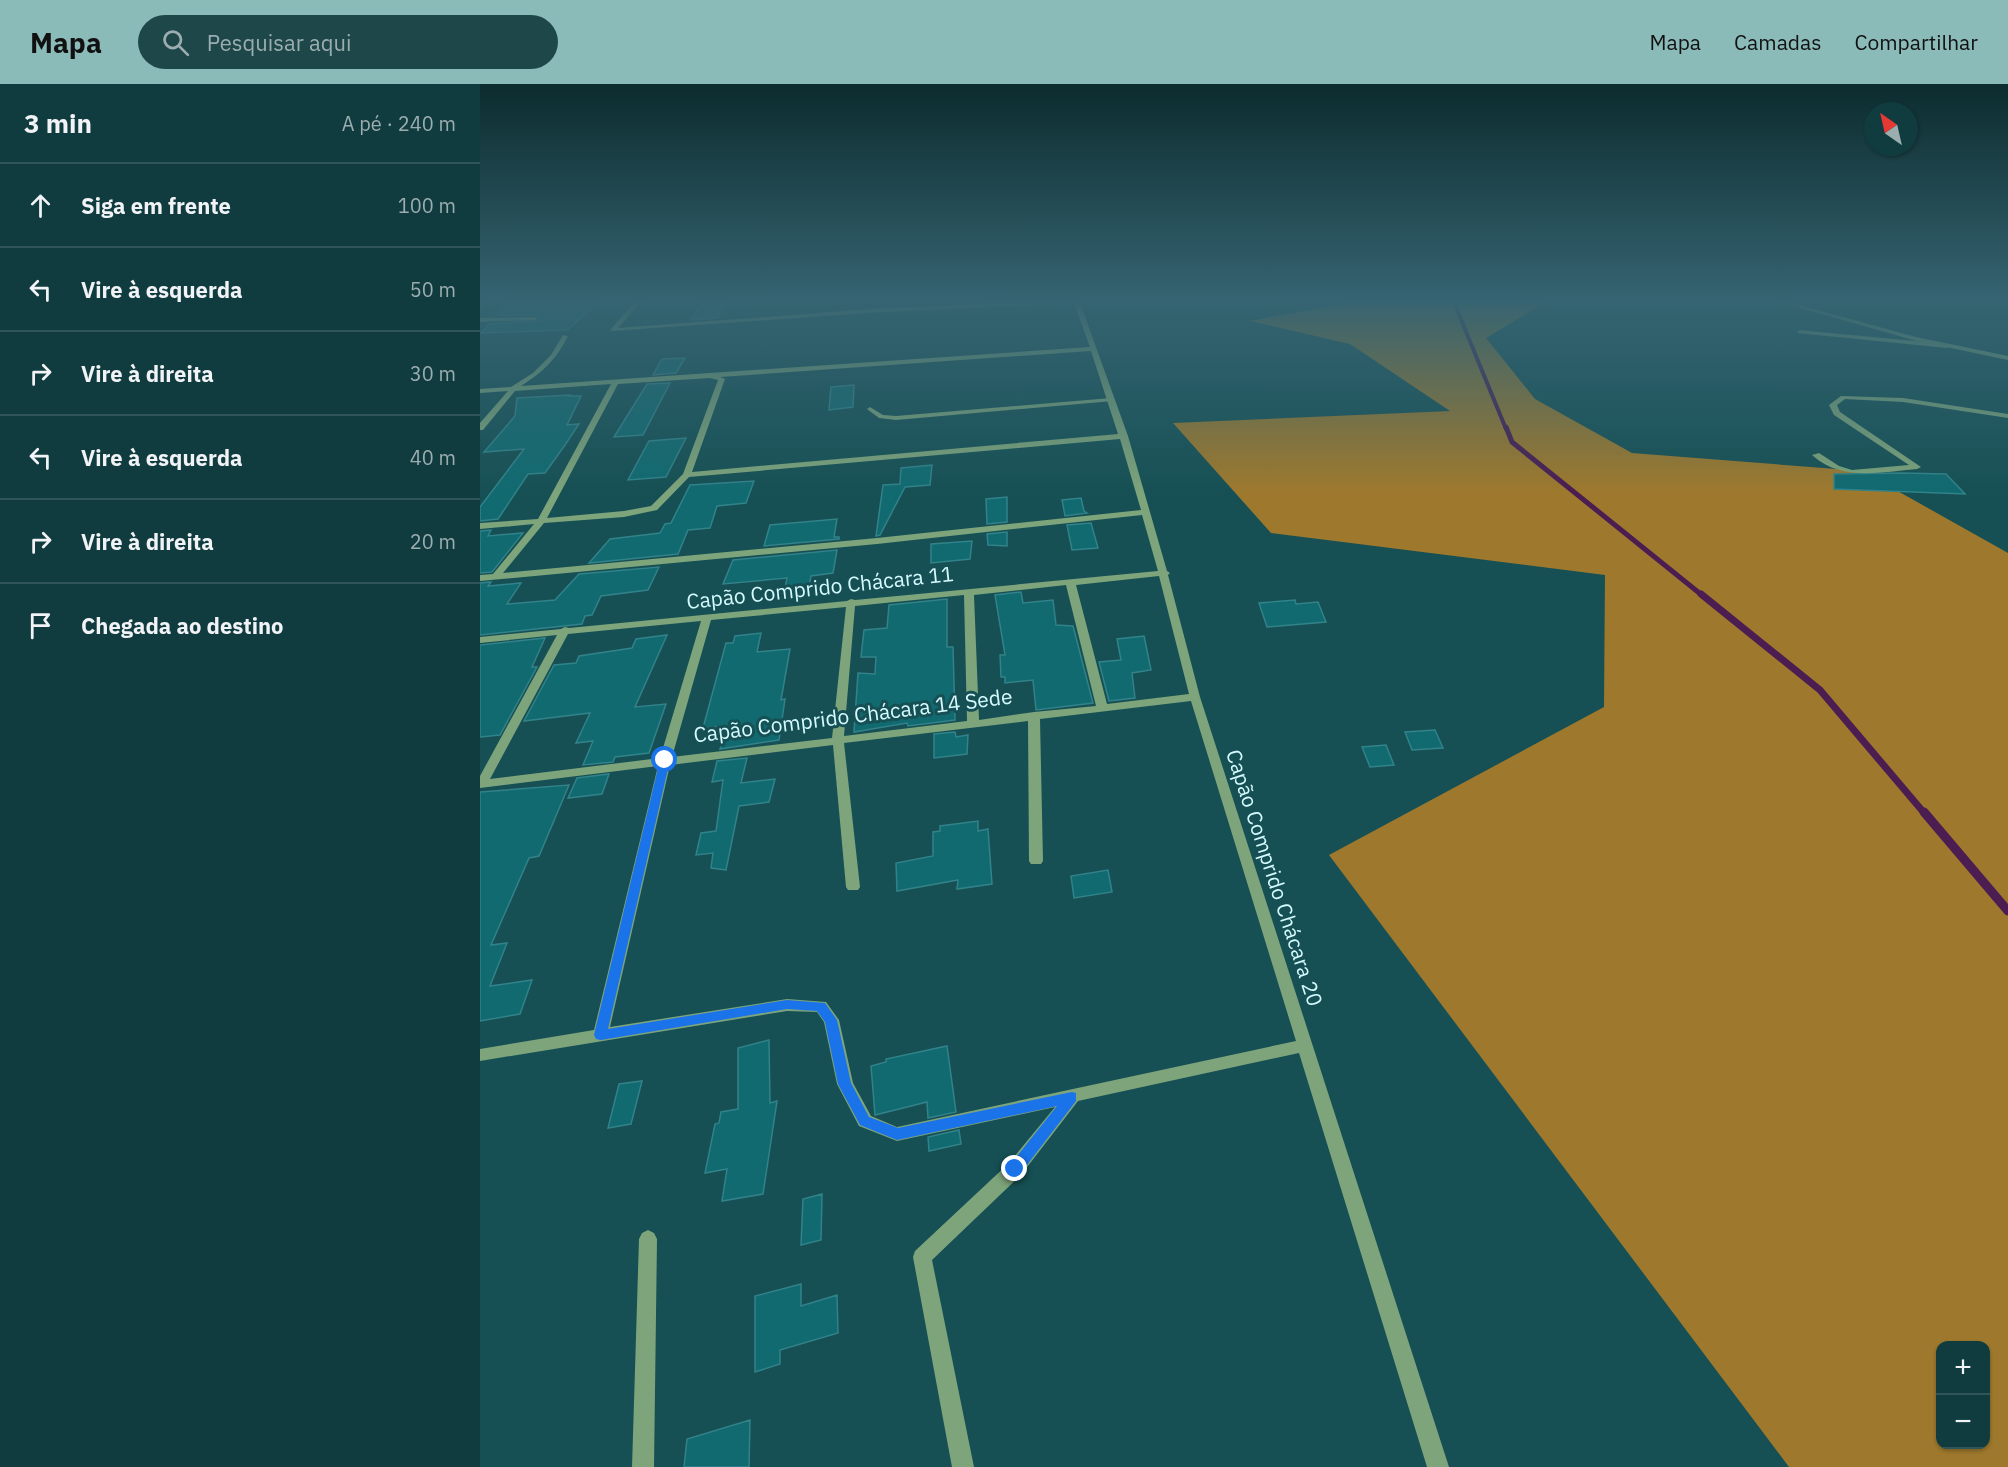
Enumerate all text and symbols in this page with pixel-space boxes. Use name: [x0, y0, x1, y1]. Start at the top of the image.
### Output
search box: [138, 15, 558, 69]
text: Mapa: [30, 24, 102, 61]
icon: search: [159, 26, 192, 59]
text: Pesquisar aqui: [207, 28, 352, 57]
text: Mapa: [1649, 28, 1701, 56]
text: Camadas: [1734, 28, 1821, 56]
text: Compartilhar: [1854, 28, 1978, 56]
north arrow: [1864, 102, 1918, 156]
text: 3 min: [24, 106, 92, 140]
text: A pé · 240 m: [342, 110, 456, 137]
icon: ahead: [24, 189, 57, 222]
text: Siga em frente: [81, 191, 231, 220]
text: 100 m: [398, 192, 456, 219]
icon: left: [24, 273, 57, 306]
text: Vire à esquerda: [81, 275, 243, 304]
text: 50 m: [410, 276, 456, 303]
icon: right: [24, 357, 57, 390]
text: Vire à direita: [81, 359, 214, 388]
text: 30 m: [410, 360, 456, 387]
icon: left: [24, 441, 57, 474]
text: Vire à esquerda: [81, 443, 243, 472]
text: 40 m: [410, 444, 456, 471]
icon: right: [24, 525, 57, 558]
text: Vire à direita: [81, 527, 214, 556]
text: 20 m: [410, 528, 456, 555]
street label: Capão Comprido Chácara 11: [685, 559, 955, 615]
icon: arrive: [24, 609, 57, 642]
text: Chegada ao destino: [81, 611, 284, 640]
street label: Capão Comprido Chácara 14 Sede: [692, 682, 1014, 748]
route start: [651, 746, 677, 772]
street label: Capão Comprido Chácara 20: [1220, 746, 1330, 1010]
route end: [1001, 1155, 1027, 1181]
map controls: [1936, 1341, 1990, 1449]
button: +: [1936, 1341, 1990, 1395]
button: −: [1936, 1395, 1990, 1449]

